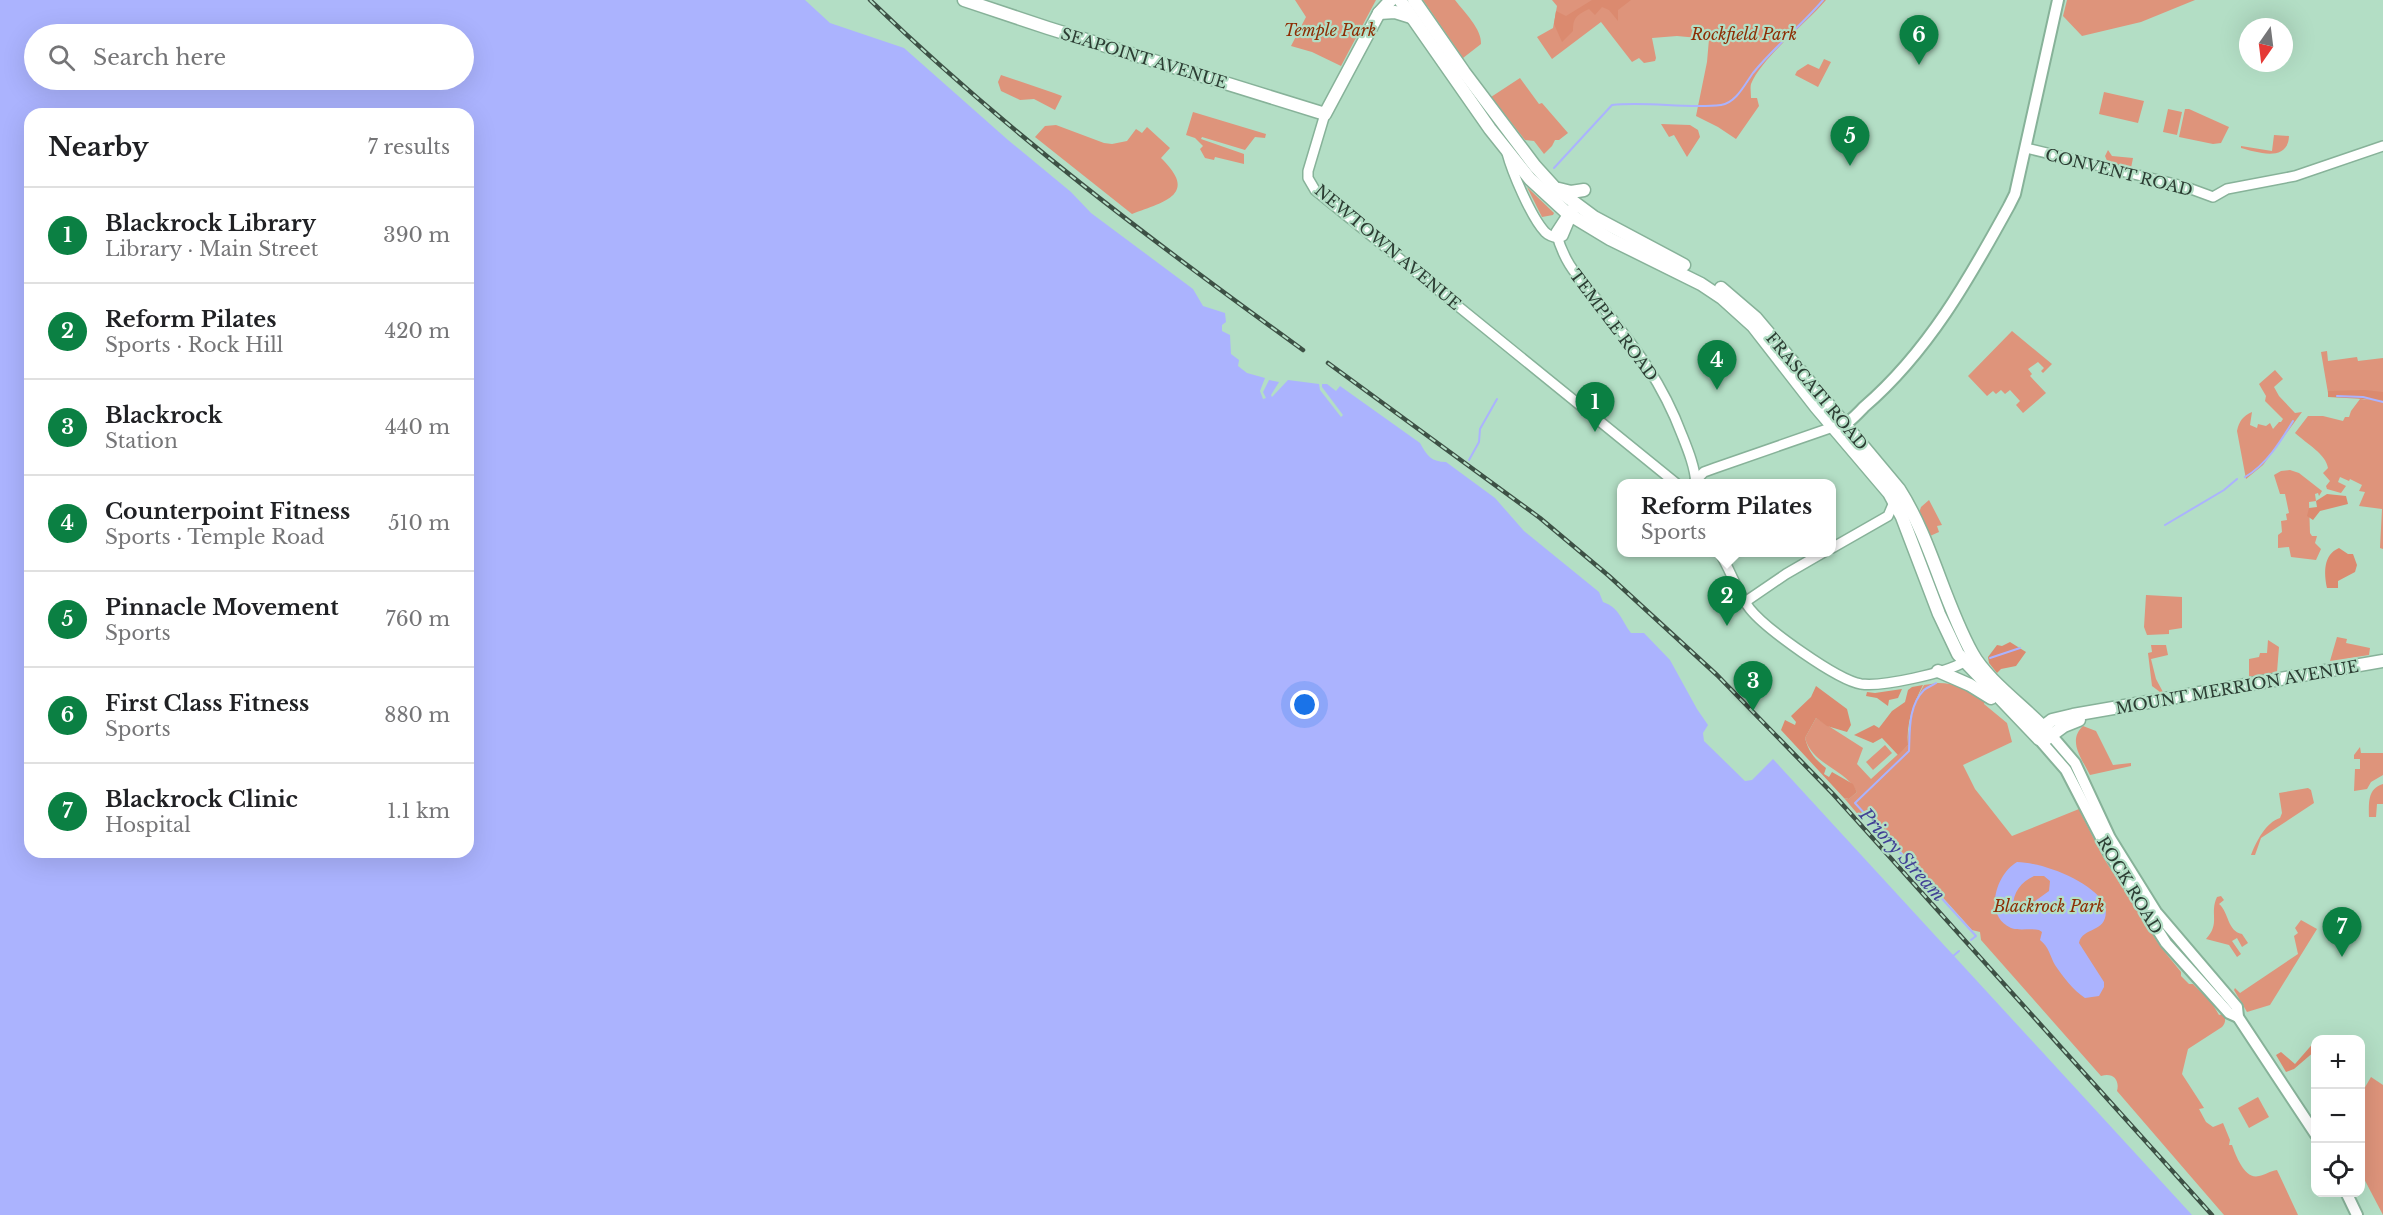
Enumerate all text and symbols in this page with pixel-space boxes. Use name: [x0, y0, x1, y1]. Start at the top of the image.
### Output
pin: 6: [1900, 16, 1938, 65]
north arrow: [2239, 18, 2293, 72]
park label: Temple Park: [1284, 20, 1376, 40]
street label: SEAPOINT AVENUE: [1058, 23, 1230, 93]
search box: [24, 24, 474, 90]
park label: Rockfield Park: [1690, 24, 1797, 44]
icon: search: [45, 41, 78, 74]
text: Search here: [93, 44, 226, 71]
pin: 5: [1830, 116, 1870, 166]
text: Nearby: [48, 131, 149, 163]
text: 7 results: [368, 135, 450, 159]
street label: CONVENT ROAD: [2043, 144, 2195, 200]
street label: NEWTOWN AVENUE: [1311, 180, 1465, 314]
text: Blackrock Library: [105, 210, 316, 237]
text: 1: [63, 223, 72, 247]
text: 390 m: [383, 223, 450, 247]
text: Library · Main Street: [105, 237, 318, 261]
street label: TEMPLE ROAD: [1566, 265, 1662, 385]
text: Reform Pilates: [105, 306, 276, 333]
text: 2: [61, 319, 74, 343]
text: 420 m: [385, 319, 450, 343]
street label: FRASCATI ROAD: [1762, 328, 1872, 454]
text: Sports · Rock Hill: [105, 333, 283, 357]
pin: 4: [1698, 340, 1736, 390]
pin: 1: [1576, 382, 1614, 432]
text: Blackrock: [105, 402, 222, 429]
text: 3: [61, 415, 74, 439]
text: 440 m: [385, 415, 450, 439]
text: Station: [105, 429, 178, 453]
popup: [1617, 479, 1836, 557]
text: Reform Pilates: [1641, 493, 1812, 520]
text: Counterpoint Fitness: [105, 498, 350, 525]
text: 4: [61, 511, 74, 535]
text: 510 m: [388, 511, 450, 535]
text: Sports: [1641, 520, 1706, 544]
text: Sports · Temple Road: [105, 525, 325, 549]
pin: 2: [1708, 576, 1746, 626]
text: Pinnacle Movement: [105, 594, 339, 621]
text: 5: [62, 607, 73, 631]
text: 760 m: [386, 607, 450, 631]
text: Sports: [105, 621, 171, 645]
street label: MOUNT MERRION AVENUE: [2114, 656, 2360, 718]
pin: 3: [1734, 662, 1772, 711]
text: First Class Fitness: [105, 690, 309, 717]
your location: [1290, 690, 1319, 719]
text: 6: [61, 703, 74, 727]
text: 880 m: [384, 703, 450, 727]
text: Sports: [105, 717, 171, 741]
text: Blackrock Clinic: [105, 786, 298, 813]
text: 7: [62, 799, 73, 823]
text: 1.1 km: [387, 799, 450, 823]
water label: Priory Stream: [1854, 803, 1950, 906]
text: Hospital: [105, 813, 191, 837]
street label: ROCK ROAD: [2093, 833, 2167, 937]
park label: Blackrock Park: [1992, 896, 2105, 916]
pin: 7: [2322, 908, 2362, 957]
map controls: [2311, 1035, 2365, 1197]
button: +: [2311, 1035, 2365, 1089]
button: −: [2311, 1089, 2365, 1143]
button: locate: [2311, 1143, 2365, 1197]

